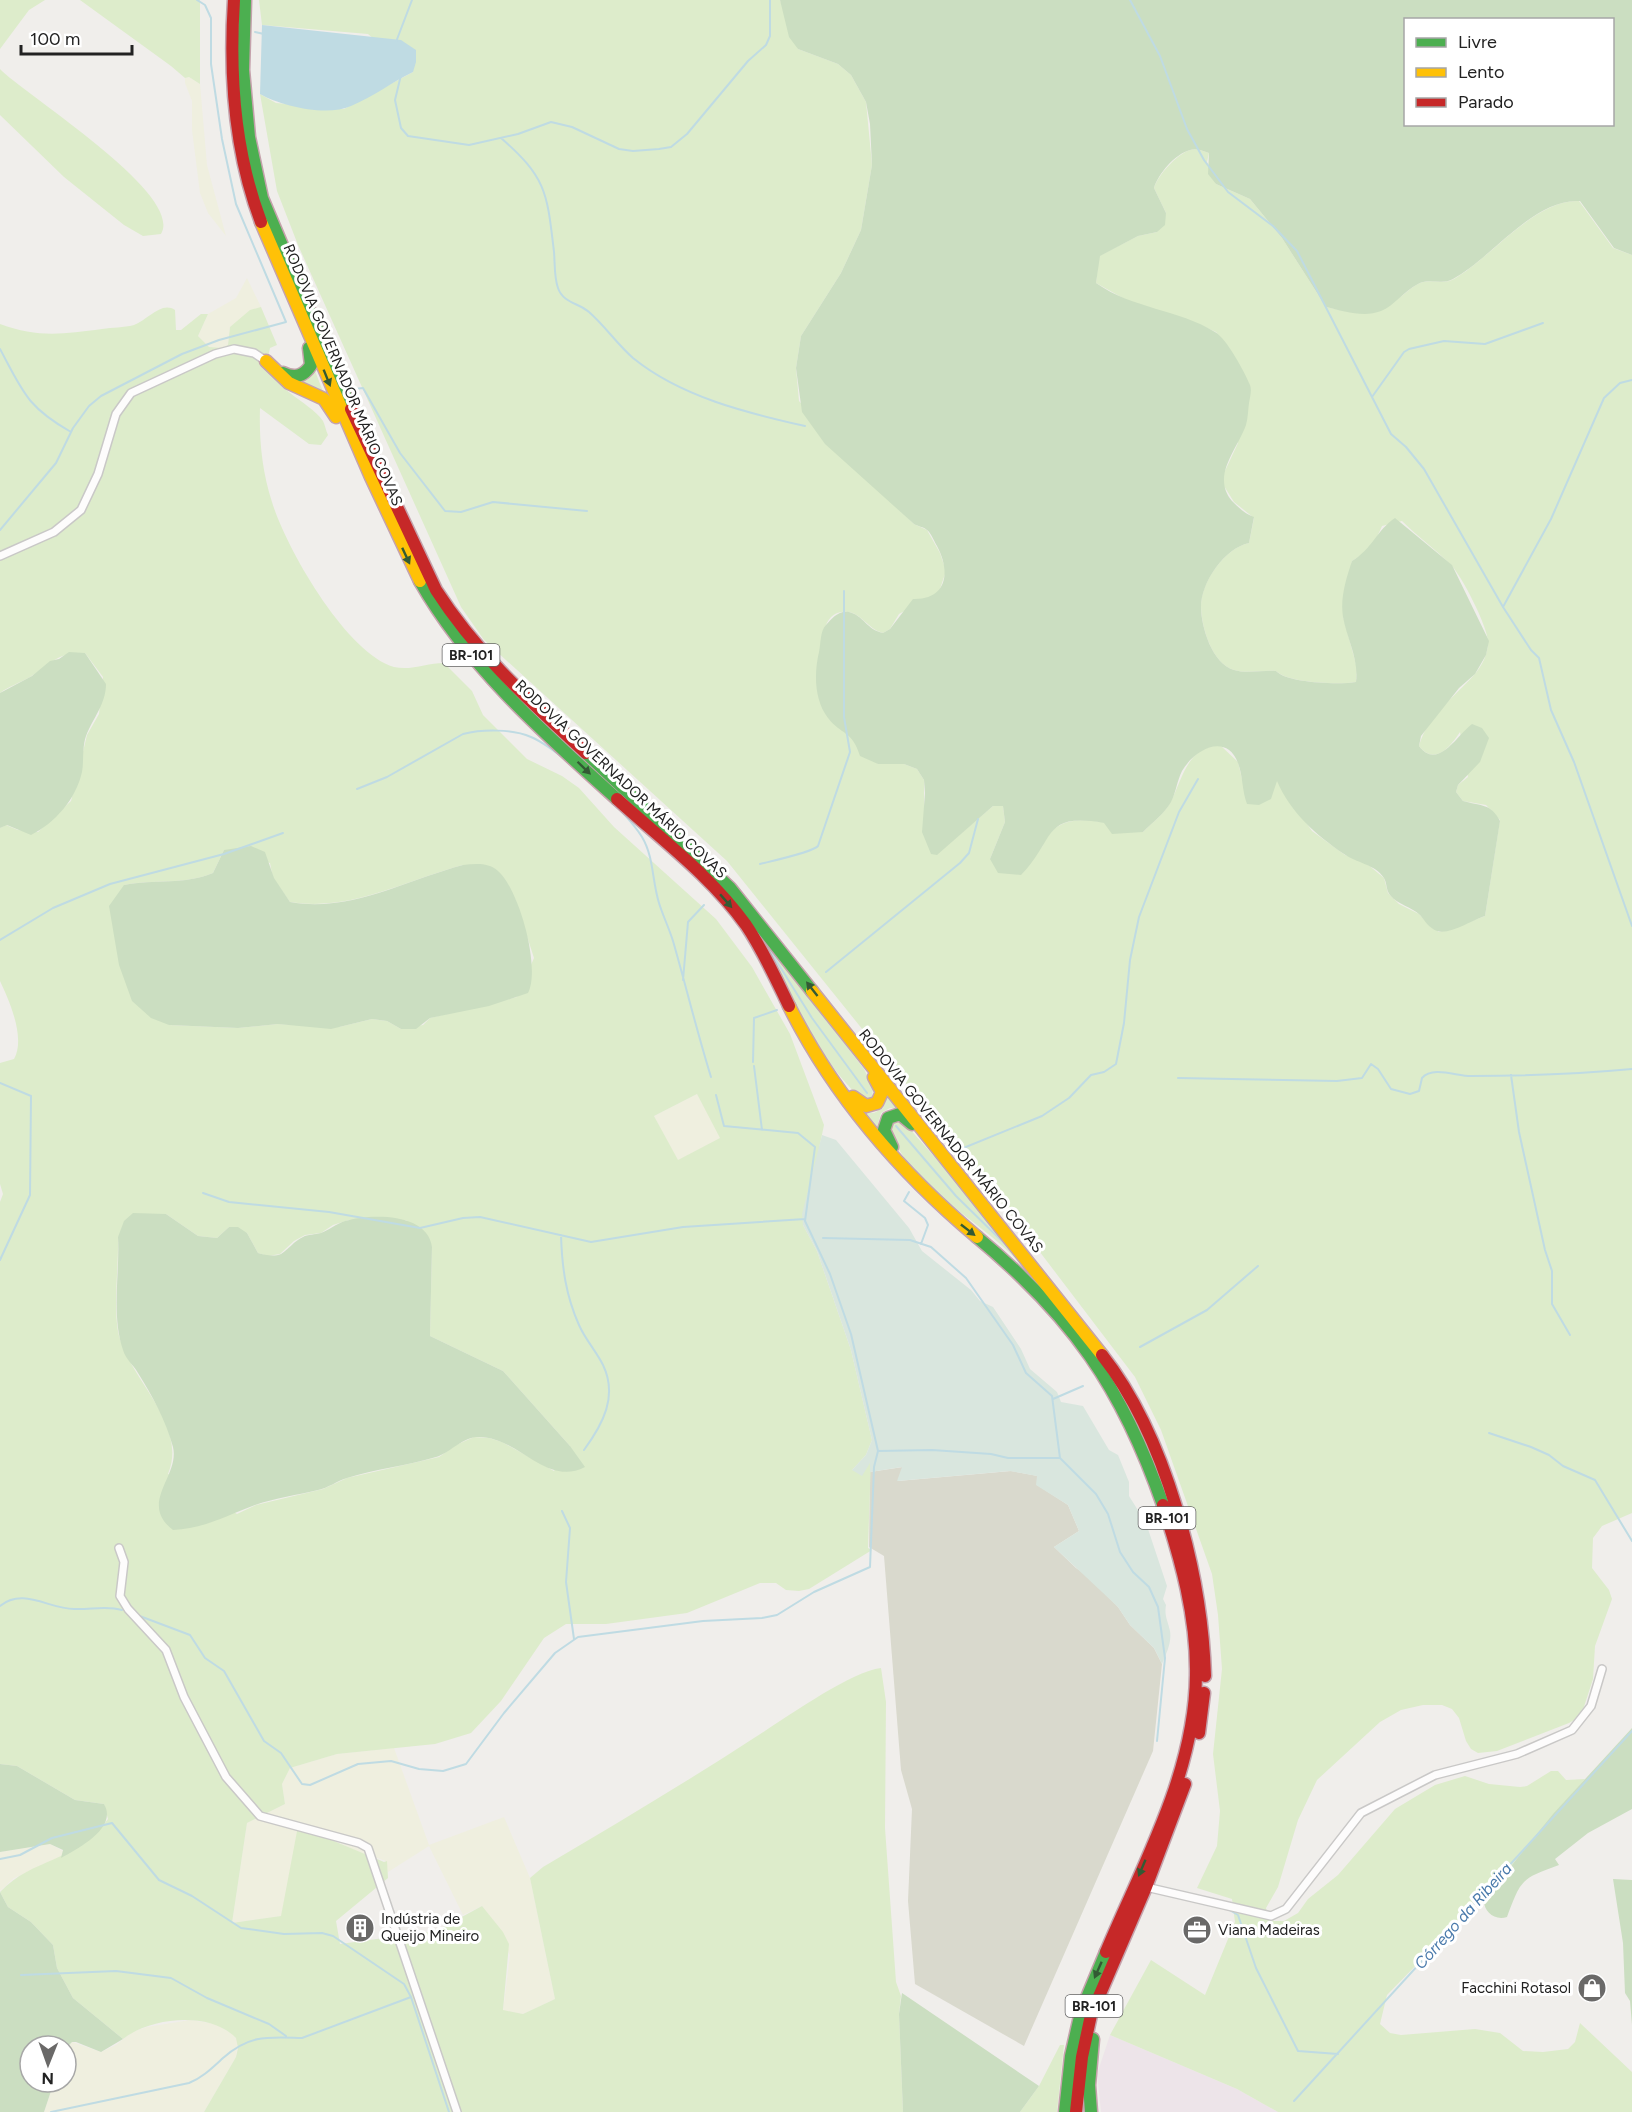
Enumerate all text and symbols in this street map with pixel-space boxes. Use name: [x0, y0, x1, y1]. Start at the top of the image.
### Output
scale bar: [21, 18, 132, 56]
legend: [1404, 18, 1614, 126]
text: 100 m: [30, 28, 80, 50]
text: Livre: [1458, 31, 1497, 53]
text: Lento: [1458, 61, 1504, 83]
text: Parado: [1458, 91, 1514, 113]
street label: RODOVIA GOVERNADOR MÁRIO COVAS: [279, 241, 407, 509]
one-way arrow: [322, 369, 332, 387]
one-way arrow: [402, 547, 411, 564]
road number: BR-101: [442, 644, 500, 666]
street label: RODOVIA GOVERNADOR MÁRIO COVAS: [512, 676, 730, 882]
one-way arrow: [577, 761, 592, 775]
one-way arrow: [719, 893, 732, 908]
one-way arrow: [806, 982, 818, 997]
street label: RODOVIA GOVERNADOR MÁRIO COVAS: [855, 1026, 1047, 1256]
one-way arrow: [961, 1223, 976, 1235]
road number: BR-101: [1138, 1507, 1196, 1529]
one-way arrow: [1137, 1859, 1146, 1877]
water label: Córrego da Ribeira: [1410, 1859, 1516, 1973]
place label: Indústria de Queijo Mineiro: [381, 1910, 479, 1945]
building icon: Indústria de Queijo Mineiro: [344, 1912, 376, 1944]
office icon: Viana Madeiras: [1181, 1914, 1213, 1946]
place label: Viana Madeiras: [1218, 1921, 1320, 1939]
one-way arrow: [1093, 1961, 1103, 1979]
shop icon: Facchini Rotasol: [1576, 1972, 1608, 2004]
place label: Facchini Rotasol: [1461, 1979, 1571, 1997]
road number: BR-101: [1066, 1995, 1122, 2017]
north arrow: [18, 2034, 78, 2094]
text: N: [41, 2069, 54, 2088]

